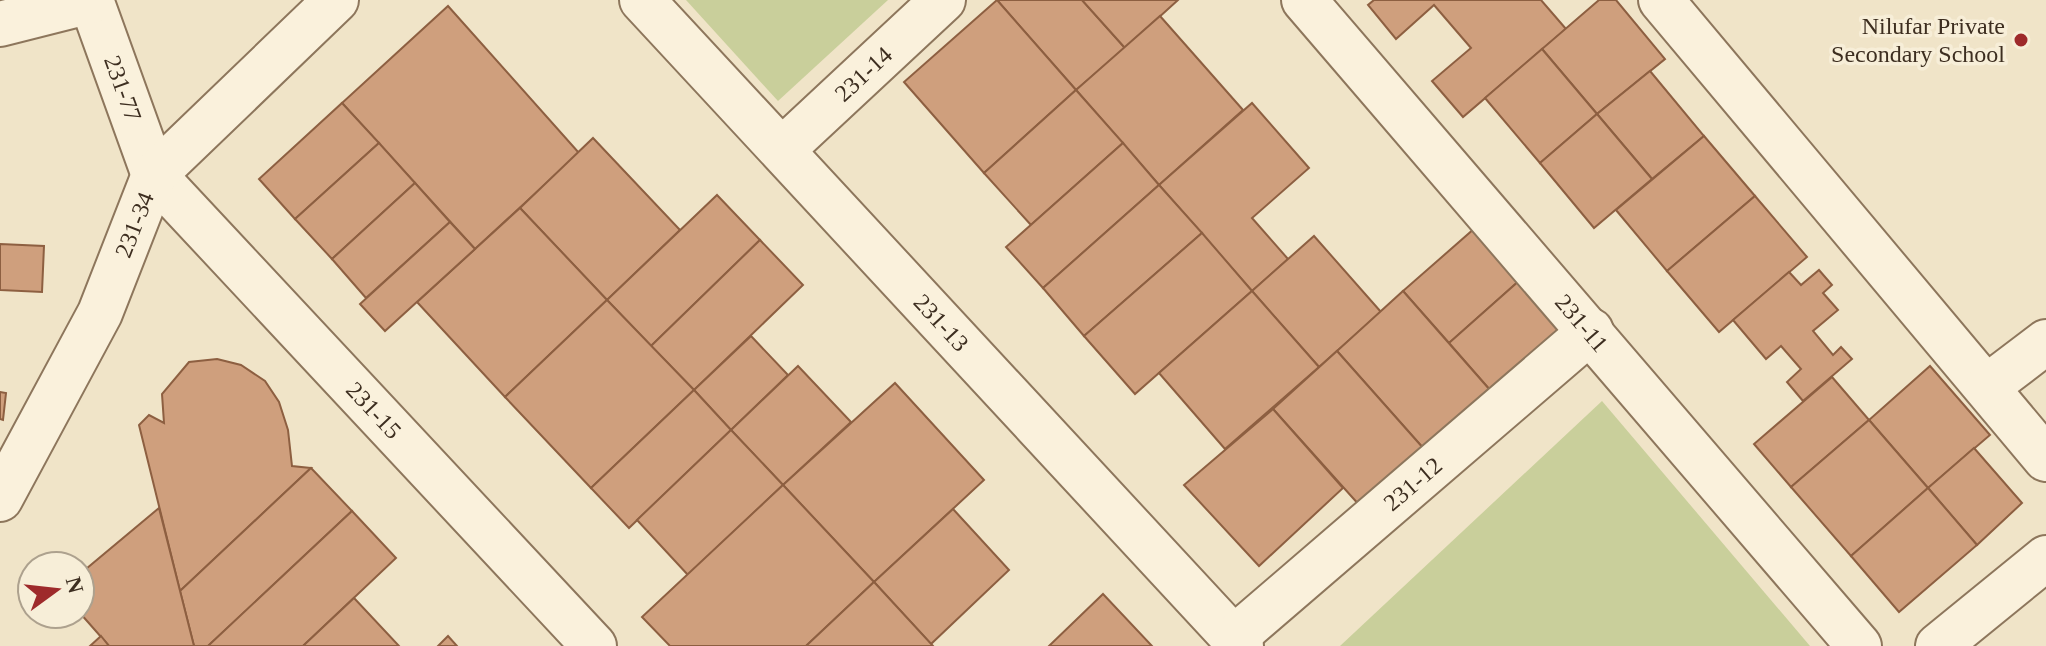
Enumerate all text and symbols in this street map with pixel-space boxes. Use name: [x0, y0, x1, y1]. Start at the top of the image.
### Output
place label: Nilufar Private Secondary School: [1831, 13, 2005, 67]
marker: Nilufar Private Secondary School: [2012, 31, 2030, 49]
street label: 231-14: [830, 41, 897, 107]
street label: 231-77: [99, 52, 147, 125]
street label: 231-34: [110, 188, 159, 261]
street label: 231-13: [909, 289, 974, 356]
street label: 231-11: [1550, 289, 1613, 357]
street label: 231-15: [341, 377, 407, 444]
street label: 231-12: [1379, 452, 1447, 516]
north arrow: [16, 550, 96, 630]
text: N: [61, 574, 89, 596]

